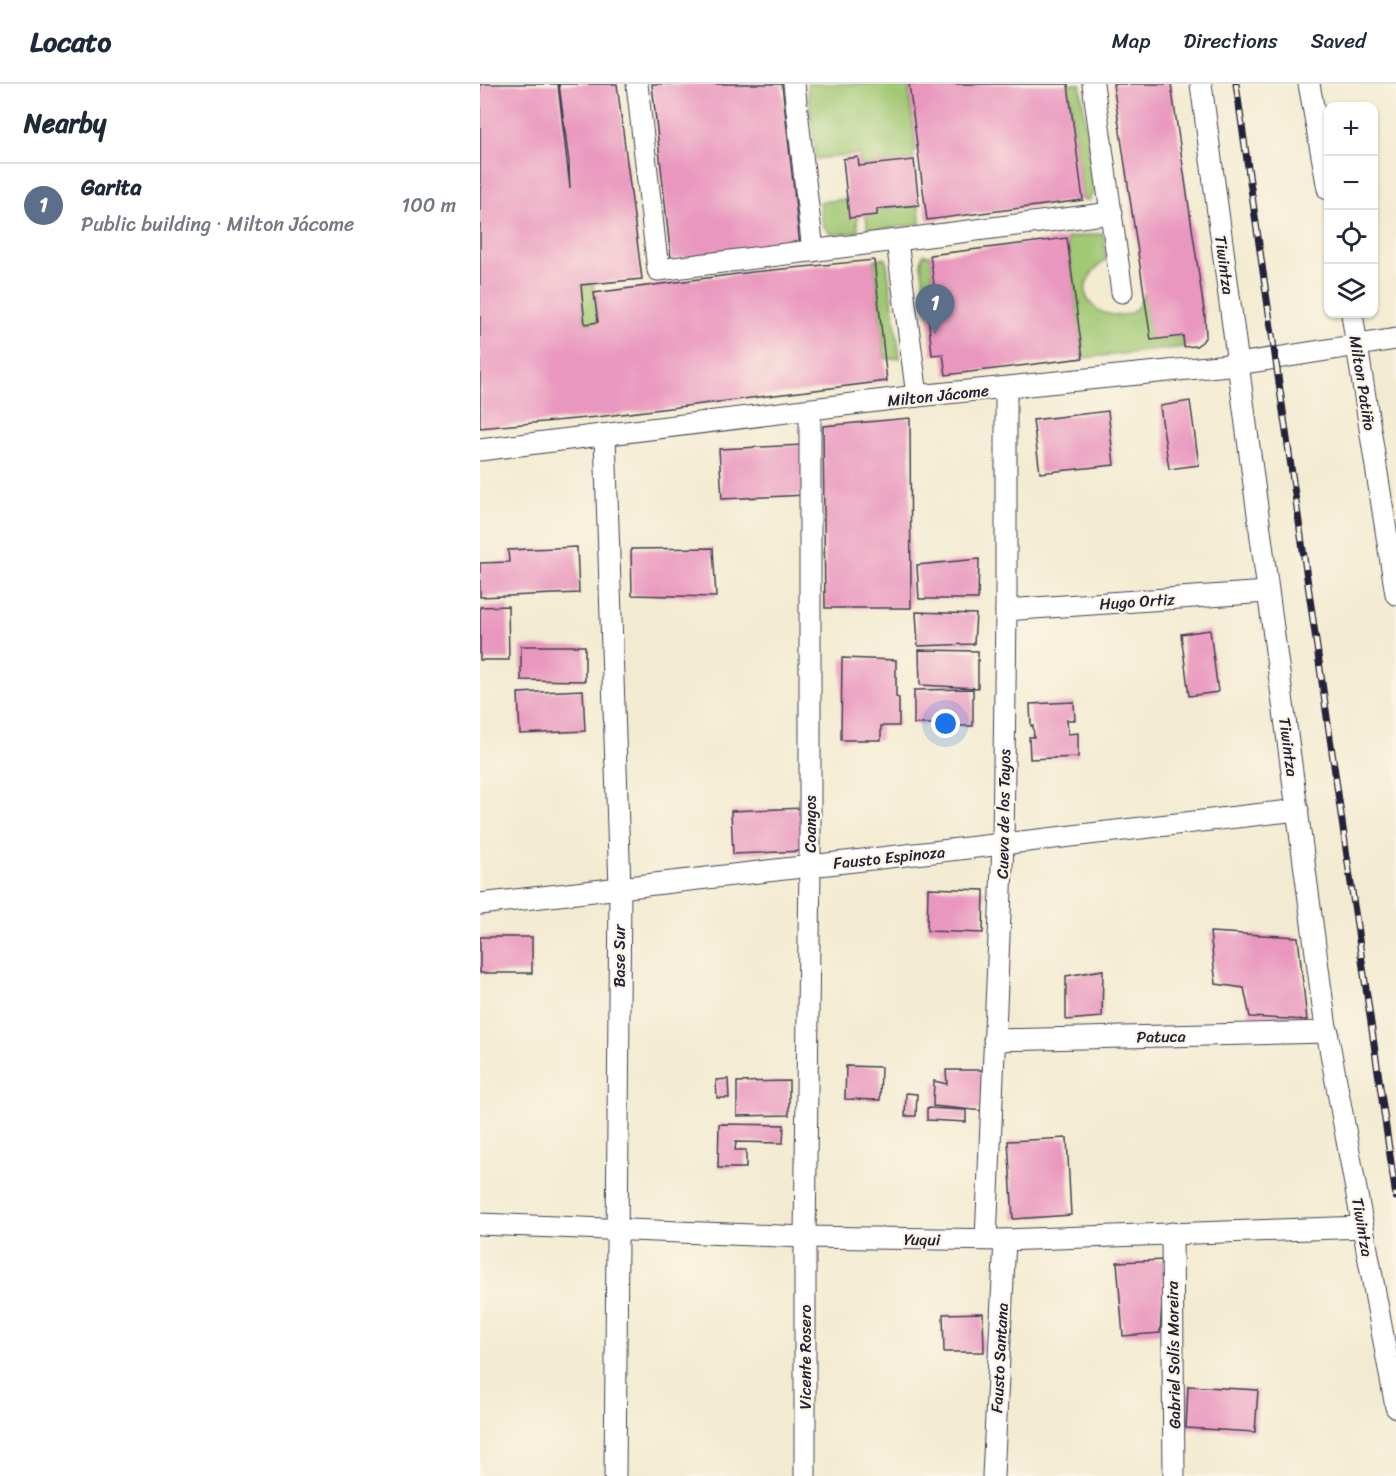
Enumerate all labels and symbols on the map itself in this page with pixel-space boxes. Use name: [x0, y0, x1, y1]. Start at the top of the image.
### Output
street label: Tiwintza: [1206, 234, 1243, 297]
pin: 1: [916, 284, 954, 334]
street label: Milton Patiño: [1341, 333, 1384, 433]
street label: Milton Jácome: [886, 376, 990, 415]
street label: Hugo Ortiz: [1098, 584, 1176, 619]
your location: [931, 709, 960, 738]
street label: Tiwintza: [1270, 716, 1307, 779]
street label: Cueva de los Tayos: [988, 748, 1019, 879]
street label: Coangos: [796, 795, 825, 853]
street label: Fausto Espinoza: [832, 837, 946, 878]
street label: Base Sur: [605, 923, 634, 988]
street label: Patuca: [1136, 1022, 1186, 1051]
street label: Tiwintza: [1343, 1195, 1382, 1259]
street label: Yuqui: [903, 1225, 941, 1254]
street label: Gabriel Solís Moreira: [1158, 1280, 1189, 1429]
street label: Fausto Santana: [982, 1302, 1017, 1414]
street label: Vicente Rosero: [791, 1304, 820, 1409]

